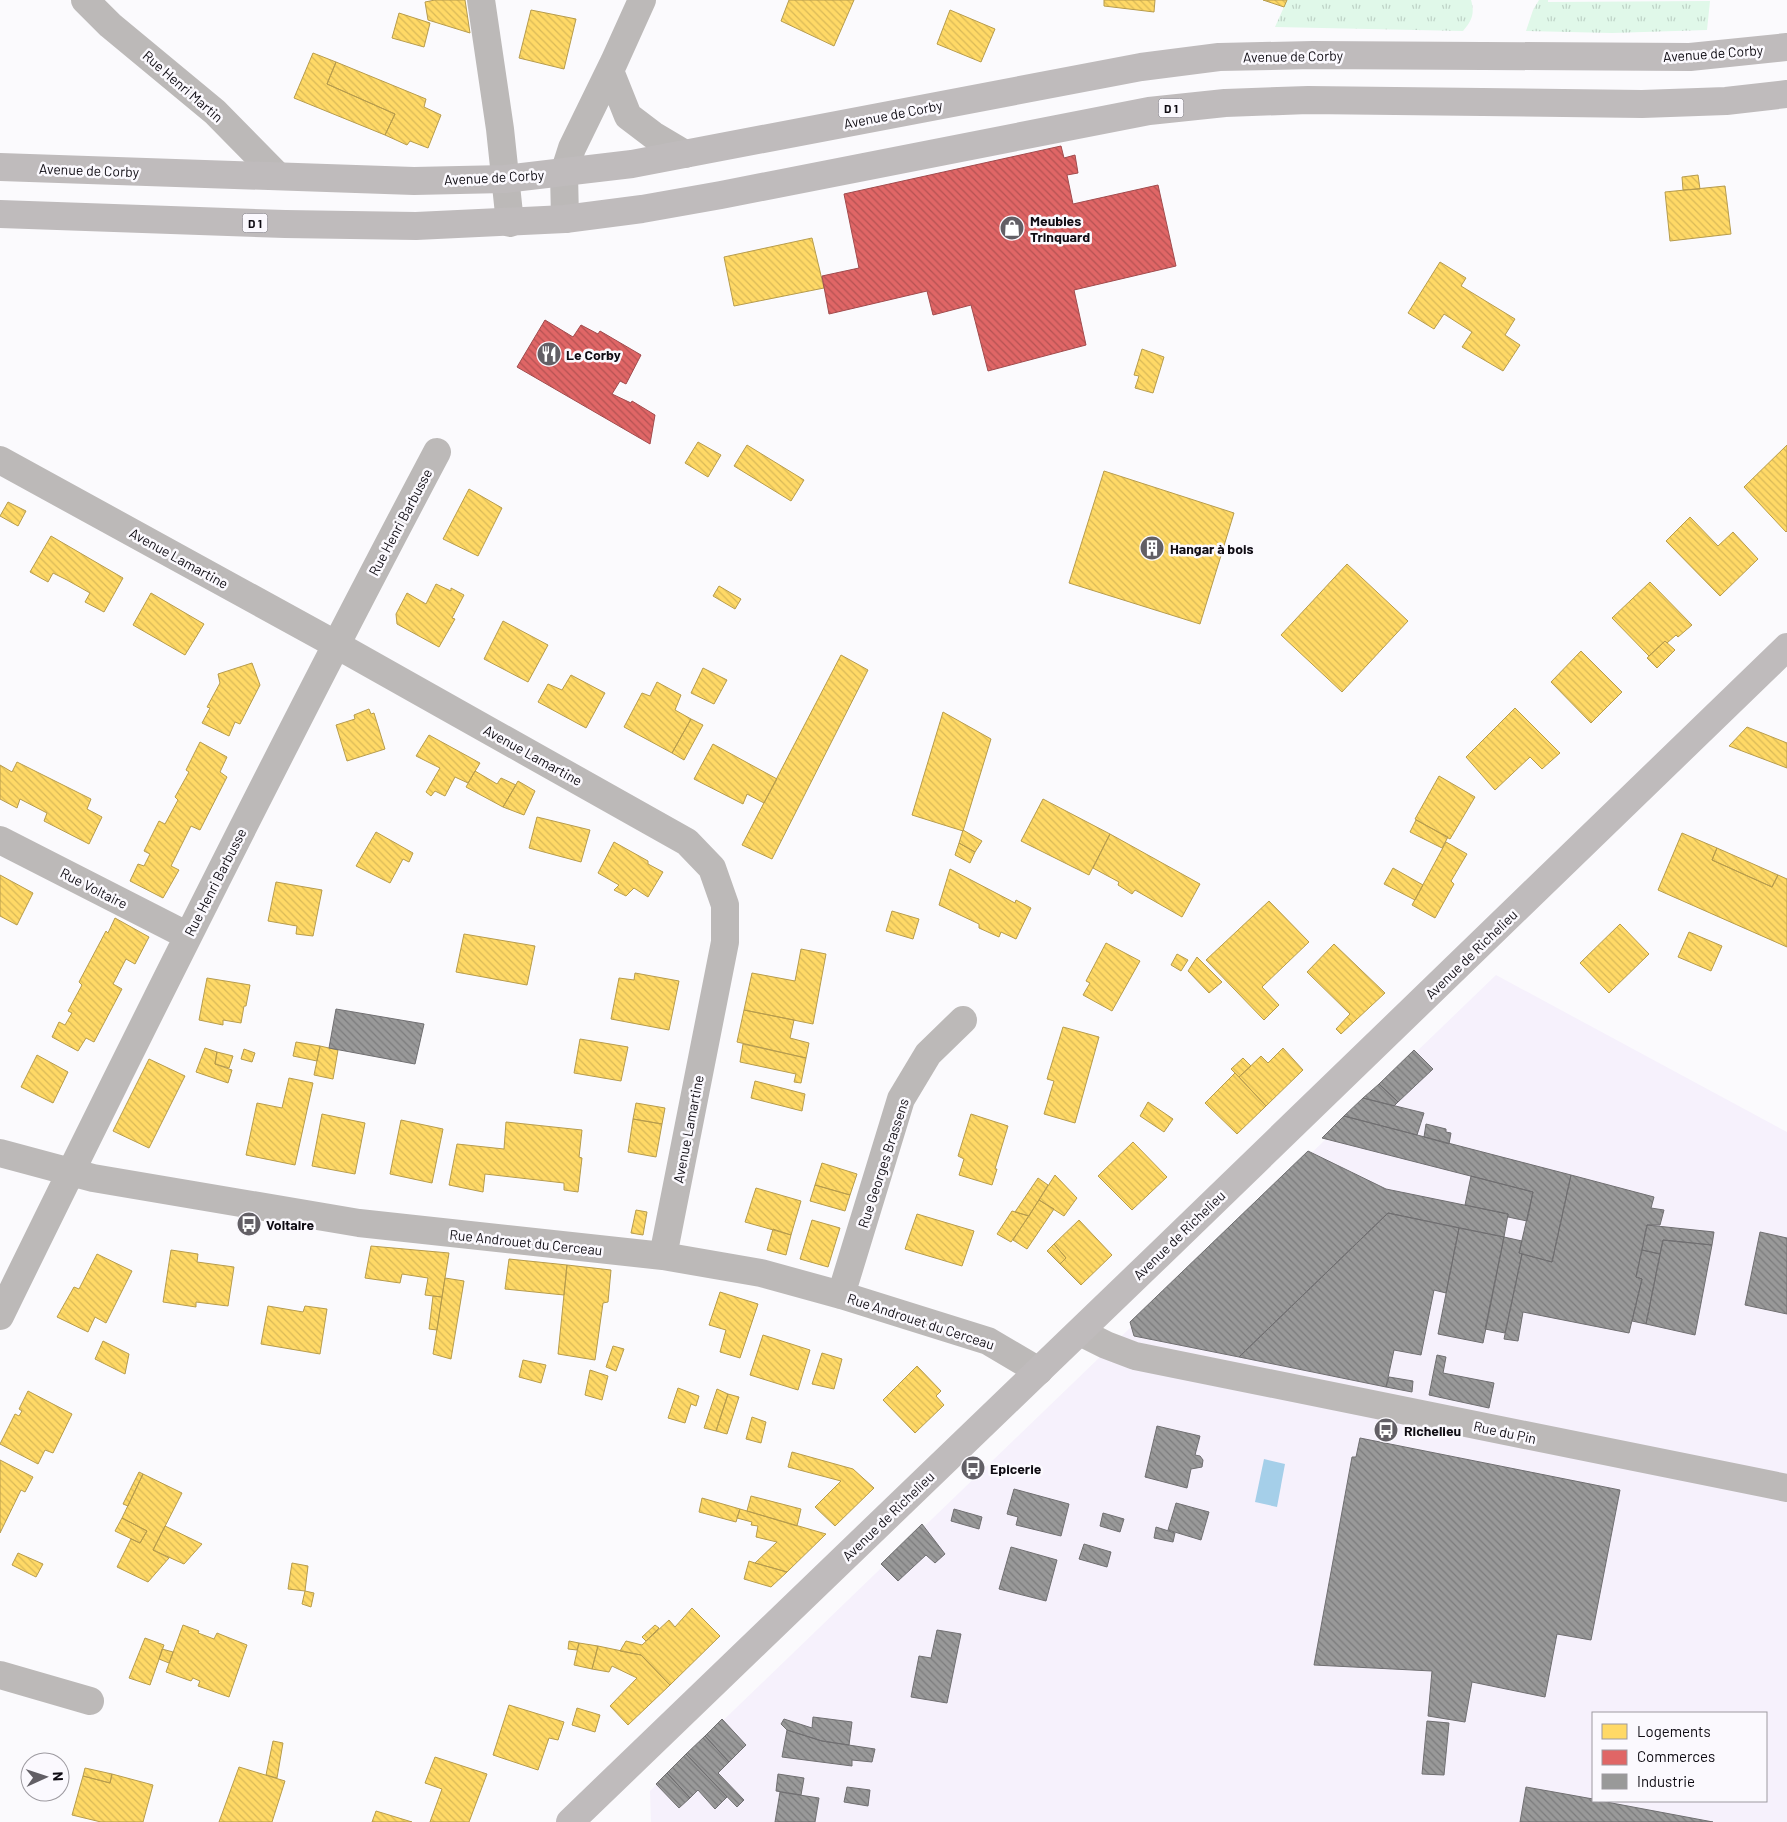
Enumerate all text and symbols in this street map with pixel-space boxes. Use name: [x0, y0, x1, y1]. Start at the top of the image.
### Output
street label: Avenue de Corby: [1662, 41, 1764, 65]
street label: Rue Henri Martin: [139, 47, 227, 125]
street label: Avenue de Corby: [1243, 47, 1344, 65]
street label: Avenue de Corby: [842, 96, 944, 132]
road number: D 1: [1158, 99, 1184, 118]
street label: Avenue de Corby: [39, 160, 140, 180]
street label: Avenue de Corby: [443, 166, 545, 188]
place label: Meubles Trinquard: [1030, 212, 1090, 245]
road number: D 1: [242, 214, 268, 232]
shop icon: Meubles Trinquard: [999, 215, 1025, 241]
restaurant icon: Le Corby: [536, 341, 562, 367]
place label: Le Corby: [566, 346, 621, 363]
street label: Rue Henri Barbusse: [365, 466, 435, 578]
street label: Avenue Lamartine: [127, 524, 231, 592]
building icon: Hangar à bois: [1139, 535, 1165, 561]
place label: Hangar à bois: [1170, 540, 1254, 557]
street label: Avenue Lamartine: [481, 721, 585, 789]
street label: Rue Henri Barbusse: [180, 825, 250, 939]
street label: Rue Voltaire: [58, 864, 130, 912]
street label: Avenue de Richelieu: [1421, 906, 1521, 1002]
street label: Avenue Lamartine: [669, 1073, 707, 1185]
street label: Rue Georges Brassens: [854, 1096, 912, 1230]
street label: Avenue de Richelieu: [1129, 1187, 1229, 1283]
bus stop icon: Voltaire: [236, 1211, 262, 1237]
place label: Voltaire: [266, 1216, 315, 1233]
street label: Rue Androuet du Cerceau: [449, 1226, 603, 1258]
street label: Rue Androuet du Cerceau: [845, 1289, 997, 1353]
bus stop icon: Richelieu: [1373, 1417, 1399, 1443]
street label: Rue du Pin: [1472, 1417, 1538, 1447]
place label: Richelieu: [1404, 1422, 1461, 1439]
bus stop icon: Epicerie: [960, 1455, 986, 1481]
place label: Epicerie: [990, 1460, 1042, 1477]
street label: Avenue de Richelieu: [838, 1468, 938, 1564]
legend: [1592, 1712, 1767, 1802]
text: Logements: [1637, 1722, 1711, 1740]
text: Commerces: [1637, 1747, 1715, 1765]
north arrow: [20, 1752, 70, 1802]
text: N: [50, 1771, 67, 1781]
text: Industrie: [1637, 1772, 1695, 1790]

